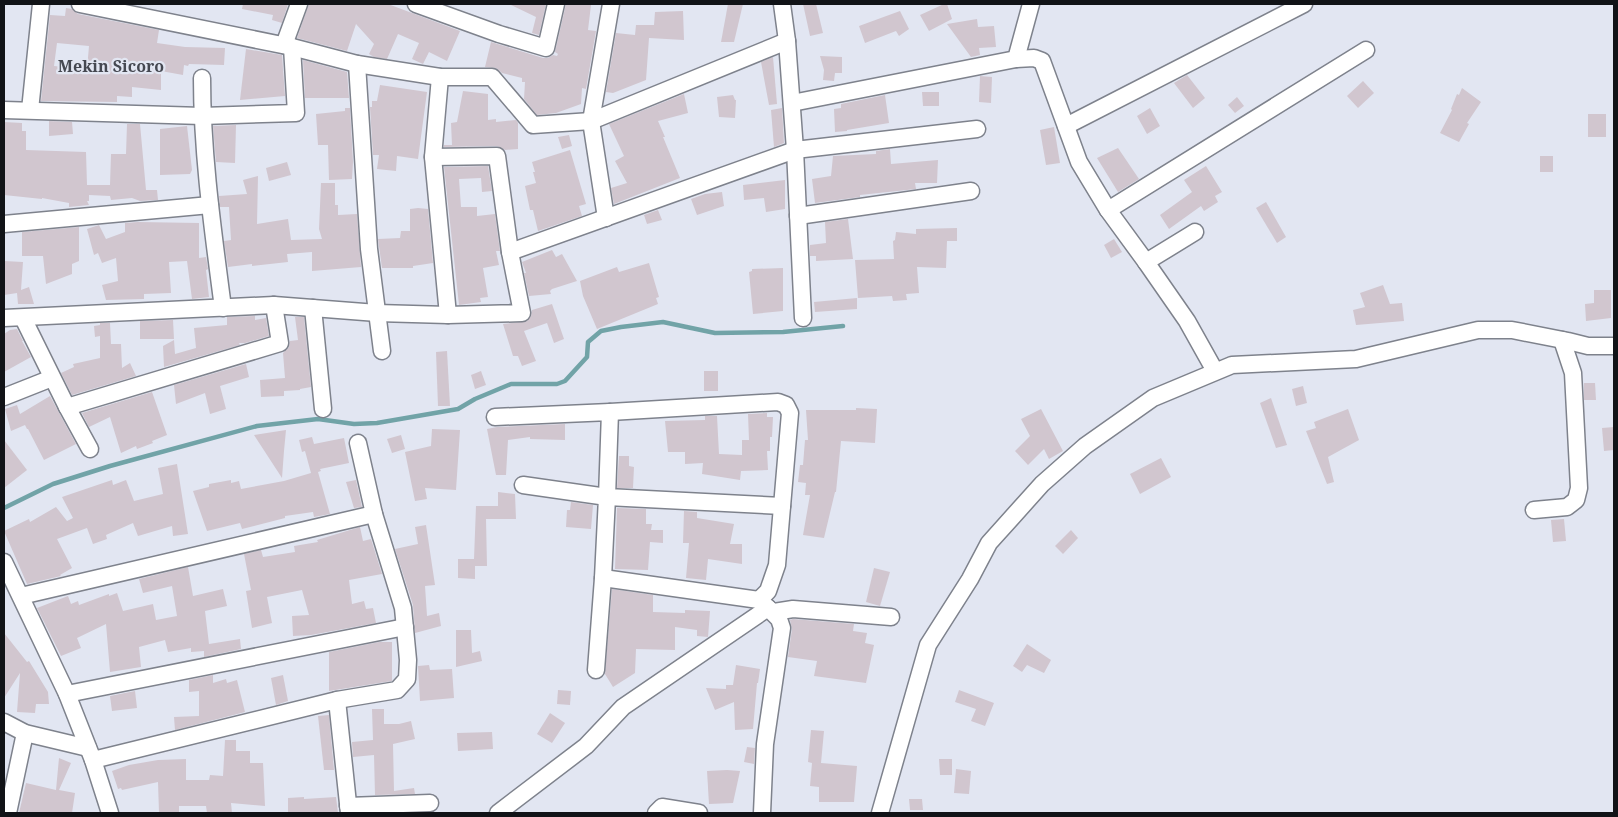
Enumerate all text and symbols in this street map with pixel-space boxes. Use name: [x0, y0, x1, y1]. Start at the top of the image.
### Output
district label: Mekin Sicoro: [58, 55, 164, 77]

